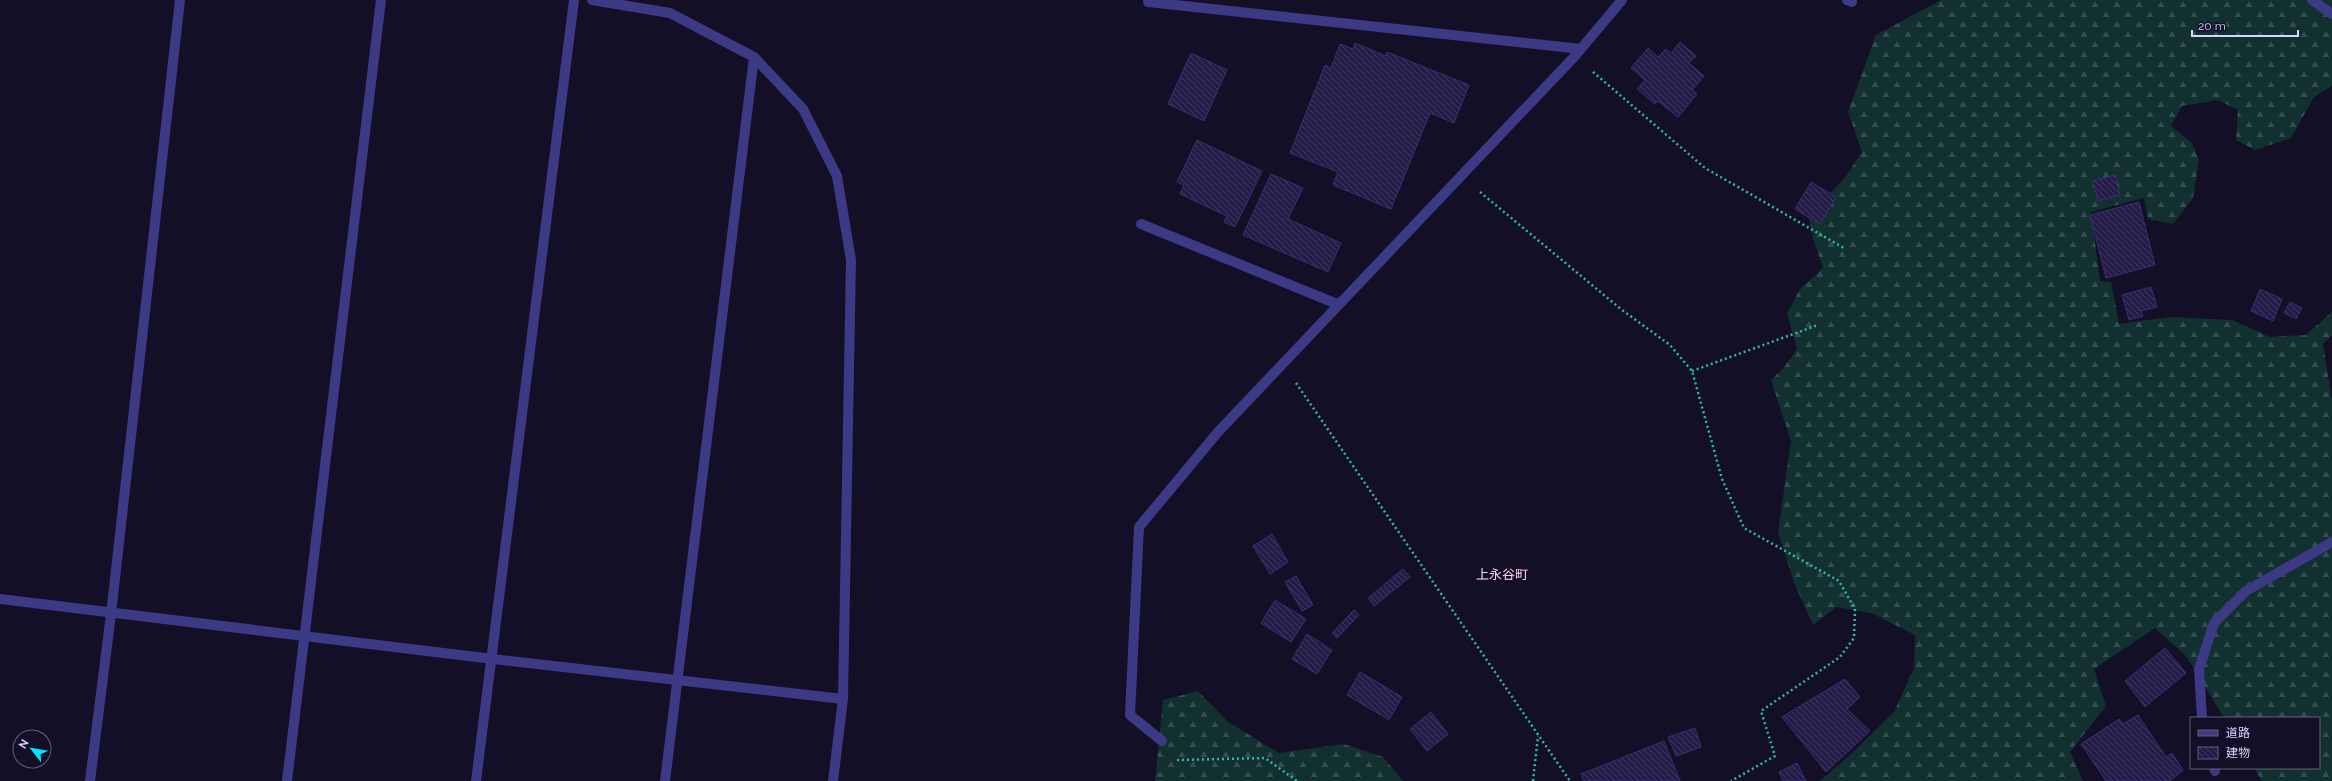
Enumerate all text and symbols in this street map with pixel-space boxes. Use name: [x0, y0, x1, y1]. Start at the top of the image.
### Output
scale bar: [2192, 12, 2298, 38]
text: 20 m: [2198, 19, 2226, 33]
district label: 上永谷町: [1476, 567, 1528, 582]
legend: [2190, 717, 2320, 769]
text: 道路: [2226, 726, 2250, 740]
north arrow: [12, 729, 52, 769]
text: N: [16, 737, 32, 751]
text: 建物: [2226, 746, 2250, 760]

